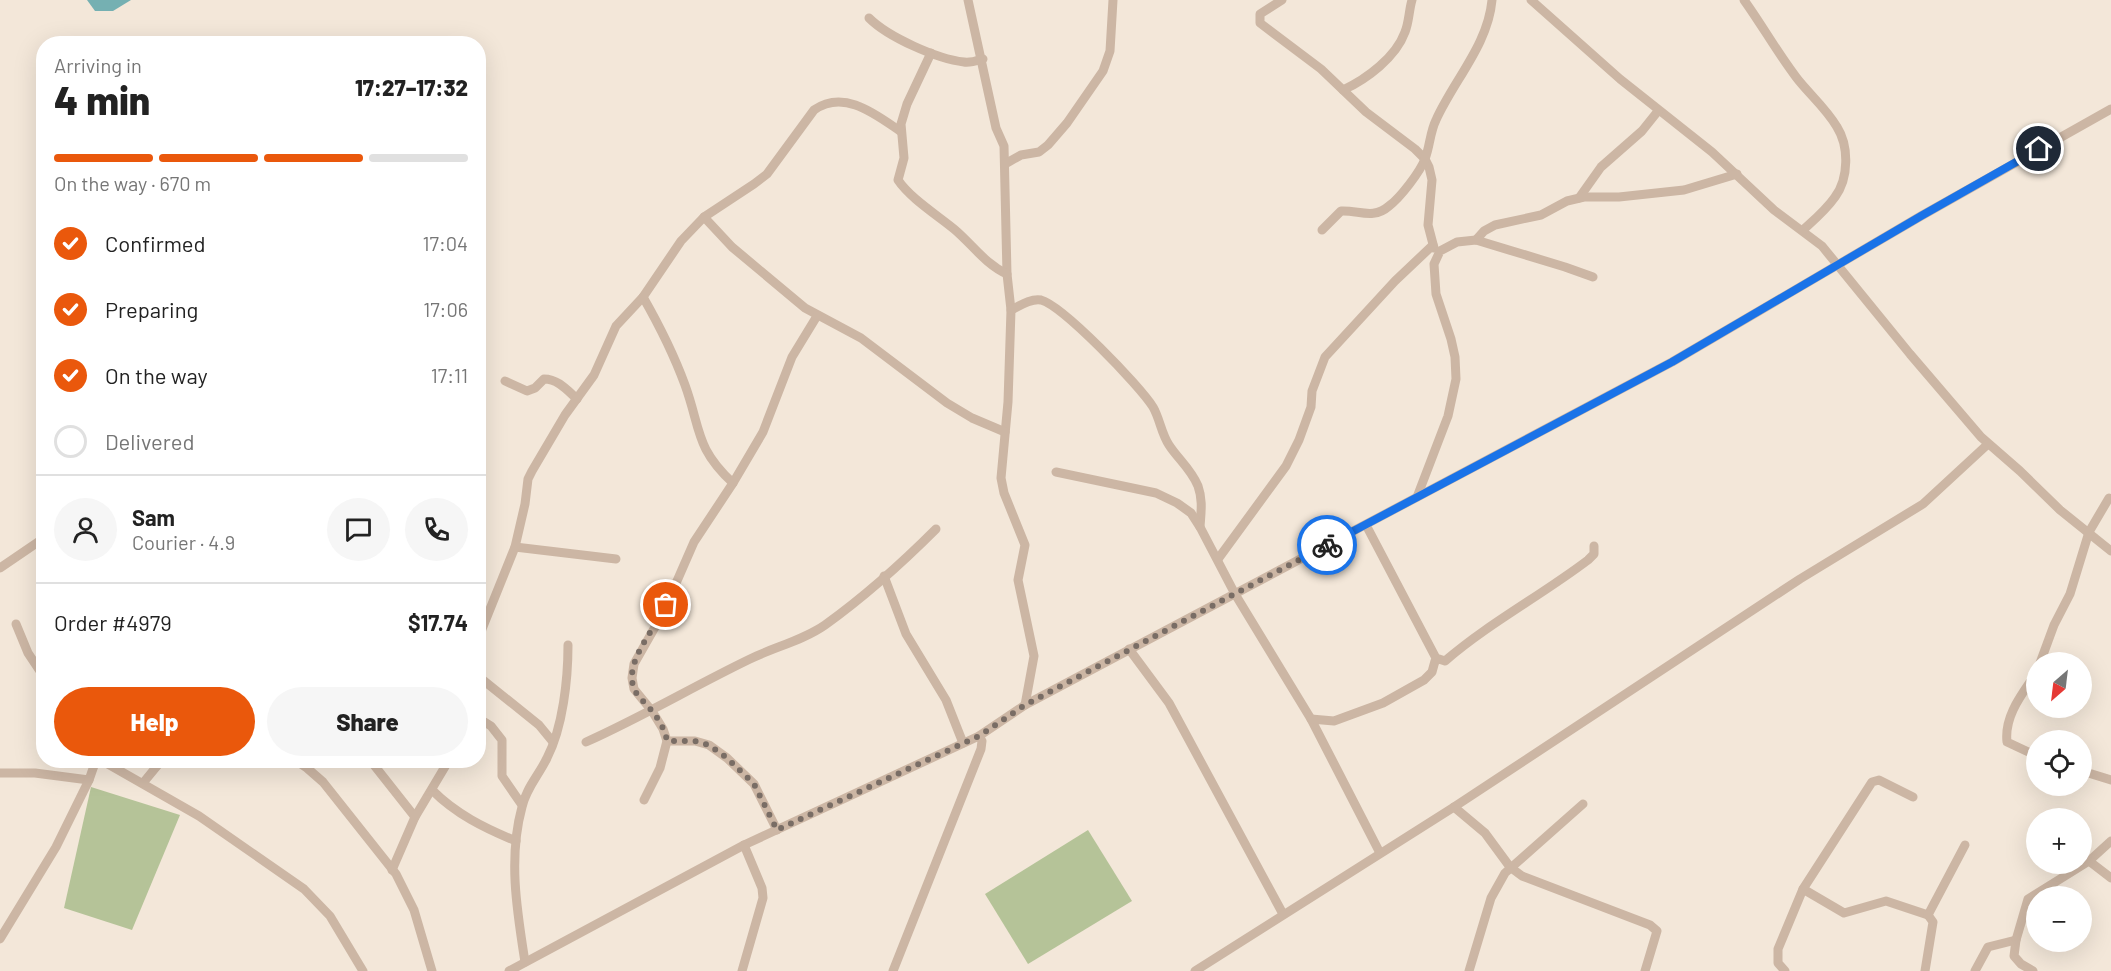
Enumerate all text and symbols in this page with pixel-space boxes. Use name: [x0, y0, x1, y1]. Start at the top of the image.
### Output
text: Arriving in: [54, 53, 142, 77]
text: 17:27–17:32: [355, 74, 468, 100]
text: 4 min: [54, 76, 150, 123]
pin: [2013, 123, 2064, 174]
icon: home: [2022, 132, 2055, 165]
text: On the way · 670 m: [54, 171, 211, 195]
icon: check: [54, 227, 87, 260]
text: Confirmed: [105, 230, 205, 256]
text: 17:04: [422, 231, 468, 255]
icon: check: [54, 293, 87, 326]
text: Preparing: [105, 296, 198, 322]
text: 17:06: [423, 297, 468, 321]
icon: check: [54, 359, 87, 392]
text: On the way: [105, 362, 208, 388]
text: 17:11: [431, 363, 468, 387]
text: Delivered: [105, 428, 194, 454]
button: person: [54, 498, 117, 561]
button: chat: [327, 498, 390, 561]
button: phone: [405, 498, 468, 561]
text: Sam: [132, 504, 175, 530]
courier: [1297, 515, 1357, 575]
icon: bike: [1311, 529, 1344, 562]
text: Courier · 4.9: [132, 530, 235, 554]
pin: [640, 579, 691, 630]
icon: bag: [649, 588, 682, 621]
text: Order #4979: [54, 609, 172, 635]
text: $17.74: [408, 609, 468, 635]
north arrow: [2026, 652, 2092, 718]
map controls: [2026, 652, 2092, 952]
button: Help: [54, 687, 255, 756]
button: Share: [267, 687, 468, 756]
button: locate: [2026, 730, 2092, 796]
button: +: [2026, 808, 2092, 874]
button: −: [2026, 886, 2092, 952]

